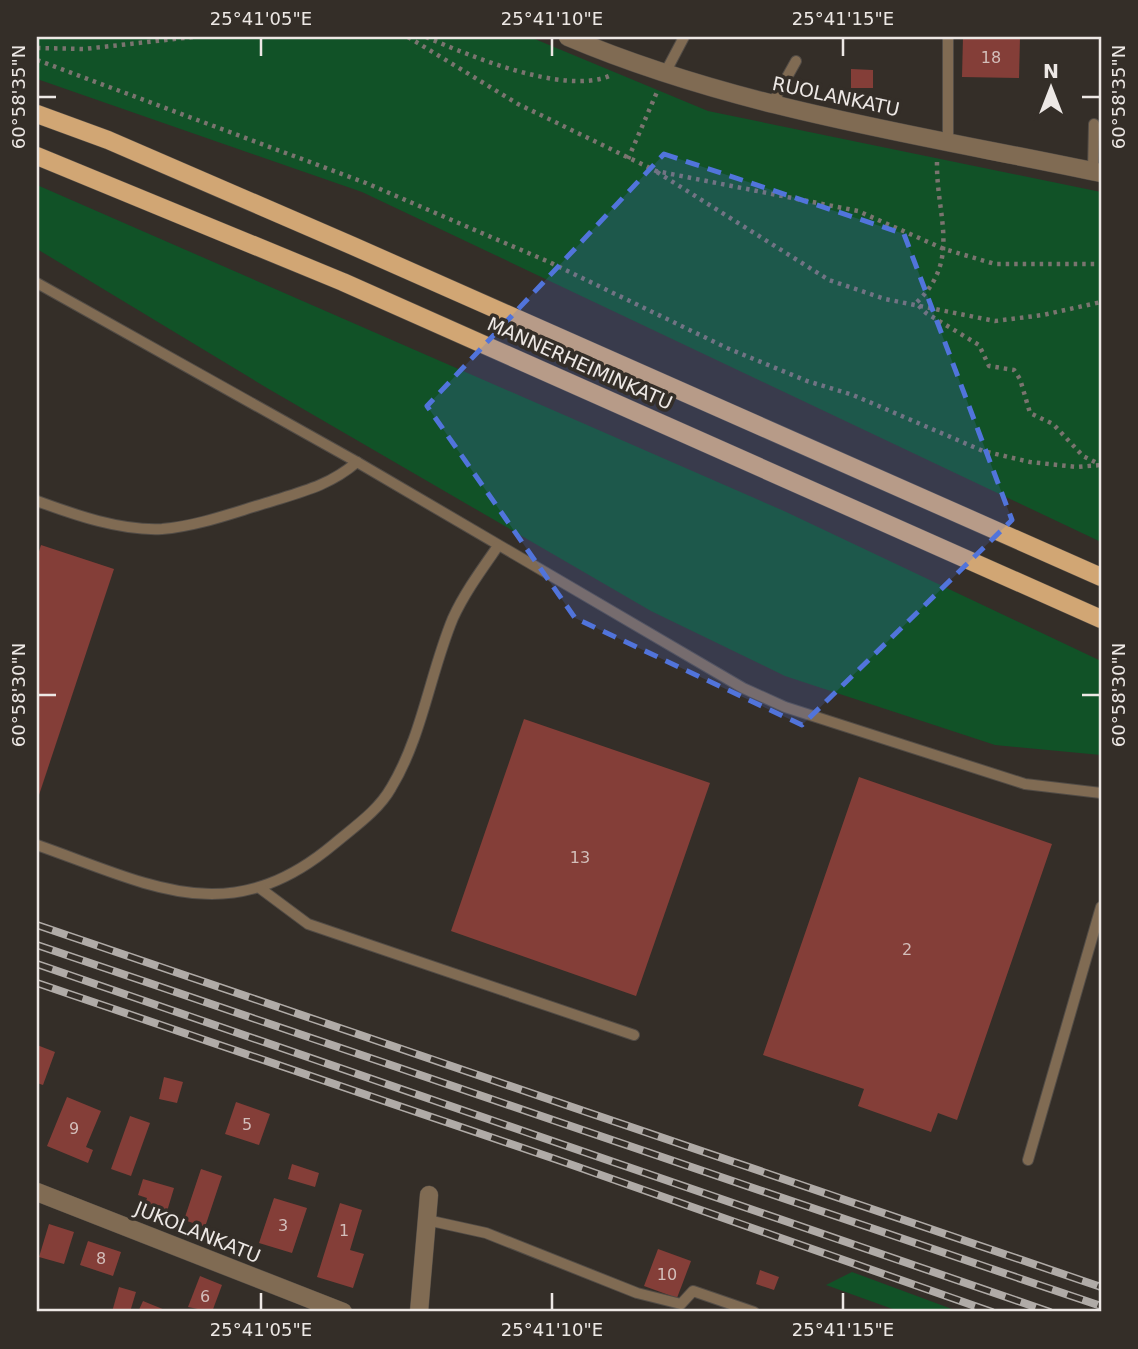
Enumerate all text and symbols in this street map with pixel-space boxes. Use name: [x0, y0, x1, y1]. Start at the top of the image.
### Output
text: 25°41'05"E: [210, 8, 312, 29]
text: 25°41'10"E: [501, 8, 603, 29]
text: 25°41'15"E: [792, 8, 894, 29]
text: 60°58'35"N: [8, 45, 29, 149]
text: 60°58'35"N: [1108, 45, 1129, 149]
house number: 18: [981, 48, 1001, 67]
north arrow: [1016, 52, 1086, 122]
text: N: [1043, 60, 1059, 82]
street label: RUOLANKATU: [770, 72, 902, 120]
street label: MANNERHEIMINKATU: [484, 312, 676, 414]
text: 60°58'30"N: [8, 643, 29, 747]
text: 60°58'30"N: [1108, 643, 1129, 747]
house number: 13: [570, 848, 590, 867]
house number: 2: [902, 940, 912, 959]
house number: 5: [242, 1115, 252, 1134]
house number: 9: [69, 1119, 79, 1138]
street label: JUKOLANKATU: [131, 1196, 264, 1267]
house number: 3: [278, 1216, 288, 1235]
house number: 1: [339, 1221, 349, 1240]
house number: 8: [96, 1249, 106, 1268]
house number: 10: [657, 1265, 677, 1284]
house number: 6: [200, 1287, 210, 1306]
text: 25°41'05"E: [210, 1319, 312, 1340]
text: 25°41'10"E: [501, 1319, 603, 1340]
text: 25°41'15"E: [792, 1319, 894, 1340]

